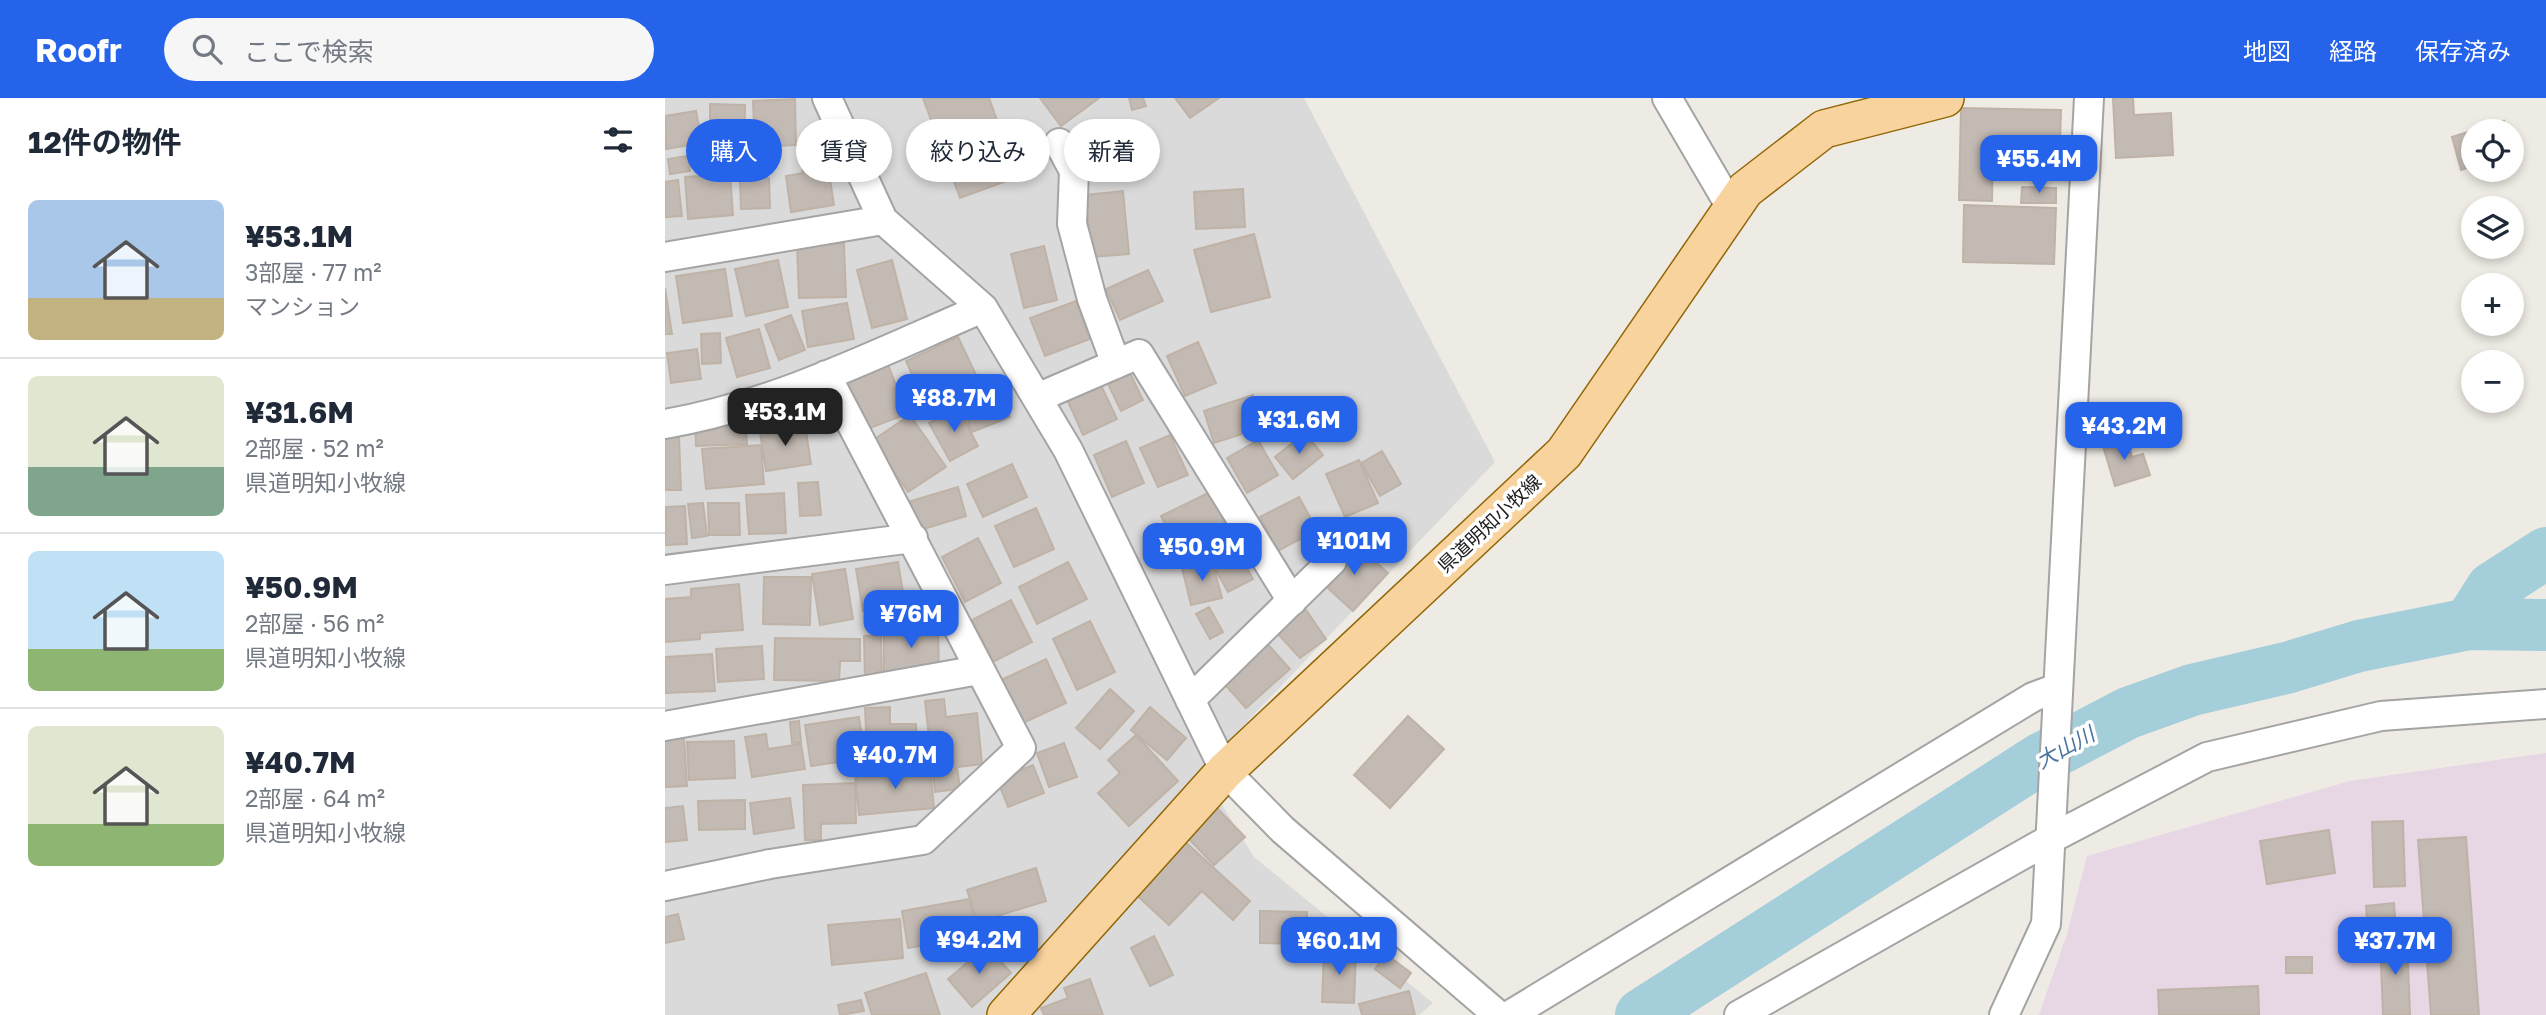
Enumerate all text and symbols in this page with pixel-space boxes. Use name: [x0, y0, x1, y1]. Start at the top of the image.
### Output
search box: [164, 18, 654, 81]
text: Roofr: [35, 30, 122, 69]
icon: search: [188, 30, 226, 68]
text: ここで検索: [244, 36, 374, 67]
text: 地図: [2243, 36, 2291, 65]
text: 経路: [2329, 36, 2377, 65]
text: 保存済み: [2415, 36, 2511, 65]
chip: 購入: [686, 119, 782, 182]
chip: 賃貸: [796, 119, 892, 182]
chip: 絞り込み: [906, 119, 1050, 182]
chip: 新着: [1064, 119, 1160, 182]
map controls: [2461, 119, 2524, 413]
button: locate: [2461, 119, 2524, 182]
icon: filters: [599, 121, 637, 159]
text: 12件の物件: [28, 124, 182, 160]
pin: ¥55.4M: [1982, 136, 2096, 195]
text: ¥55.4M: [1996, 144, 2082, 172]
button: layers: [2461, 196, 2524, 259]
text: ¥53.1M: [245, 218, 353, 254]
icon: home: [84, 228, 168, 312]
text: 3部屋 · 77 m²: [245, 258, 382, 286]
button: +: [2461, 273, 2524, 336]
text: マンション: [245, 292, 360, 320]
button: −: [2461, 350, 2524, 413]
pin: ¥88.7M: [897, 374, 1011, 434]
text: ¥88.7M: [912, 383, 997, 411]
pin: ¥53.1M: [728, 388, 842, 448]
text: ¥31.6M: [245, 394, 354, 430]
pin: ¥31.6M: [1242, 396, 1356, 456]
text: ¥53.1M: [744, 397, 826, 425]
pin: ¥43.2M: [2067, 402, 2181, 462]
icon: home: [84, 404, 168, 488]
text: ¥31.6M: [1257, 405, 1341, 433]
text: ¥43.2M: [2081, 411, 2167, 439]
text: 2部屋 · 52 m²: [245, 434, 384, 462]
text: 県道明知小牧線: [245, 468, 406, 496]
street label: 県道明知小牧線: [1433, 469, 1545, 577]
pin: ¥101M: [1305, 518, 1403, 577]
pin: ¥50.9M: [1145, 524, 1259, 583]
text: ¥101M: [1317, 526, 1391, 554]
text: ¥50.9M: [1159, 532, 1245, 560]
text: ¥50.9M: [245, 569, 358, 605]
icon: home: [84, 579, 168, 663]
pin: ¥76M: [870, 590, 952, 650]
text: ¥76M: [880, 599, 942, 627]
text: 2部屋 · 56 m²: [245, 609, 384, 637]
text: 県道明知小牧線: [245, 643, 406, 671]
water label: 大山川: [2031, 719, 2101, 774]
pin: ¥40.7M: [838, 732, 952, 791]
text: ¥40.7M: [853, 740, 937, 768]
text: ¥40.7M: [245, 744, 356, 780]
icon: home: [84, 754, 168, 838]
text: 2部屋 · 64 m²: [245, 784, 385, 812]
text: 県道明知小牧線: [245, 818, 406, 846]
pin: ¥94.2M: [922, 916, 1036, 976]
pin: ¥60.1M: [1282, 918, 1396, 977]
pin: ¥37.7M: [2338, 918, 2452, 977]
text: ¥94.2M: [936, 925, 1022, 953]
text: ¥60.1M: [1297, 926, 1381, 954]
text: ¥37.7M: [2354, 926, 2436, 954]

